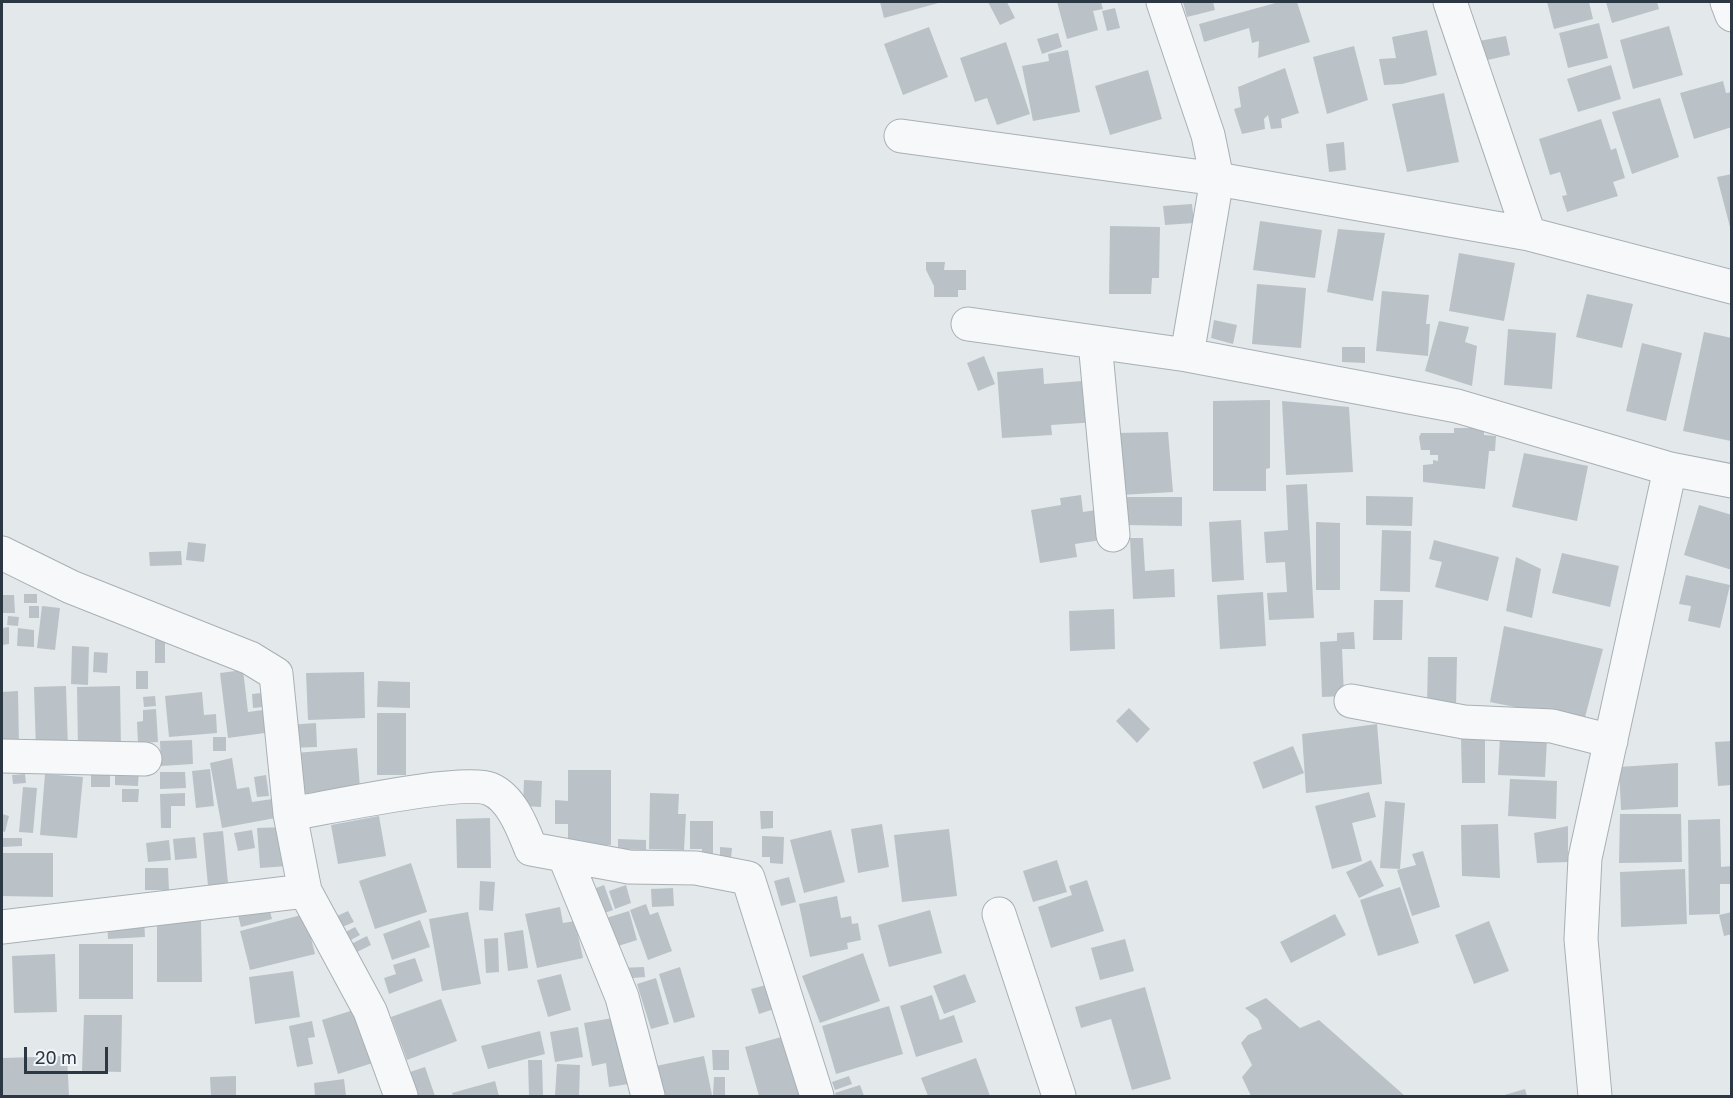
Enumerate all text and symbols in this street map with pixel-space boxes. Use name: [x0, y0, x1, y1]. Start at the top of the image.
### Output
scale bar: [27, 1035, 111, 1073]
text: 20 m: [35, 1046, 77, 1068]

